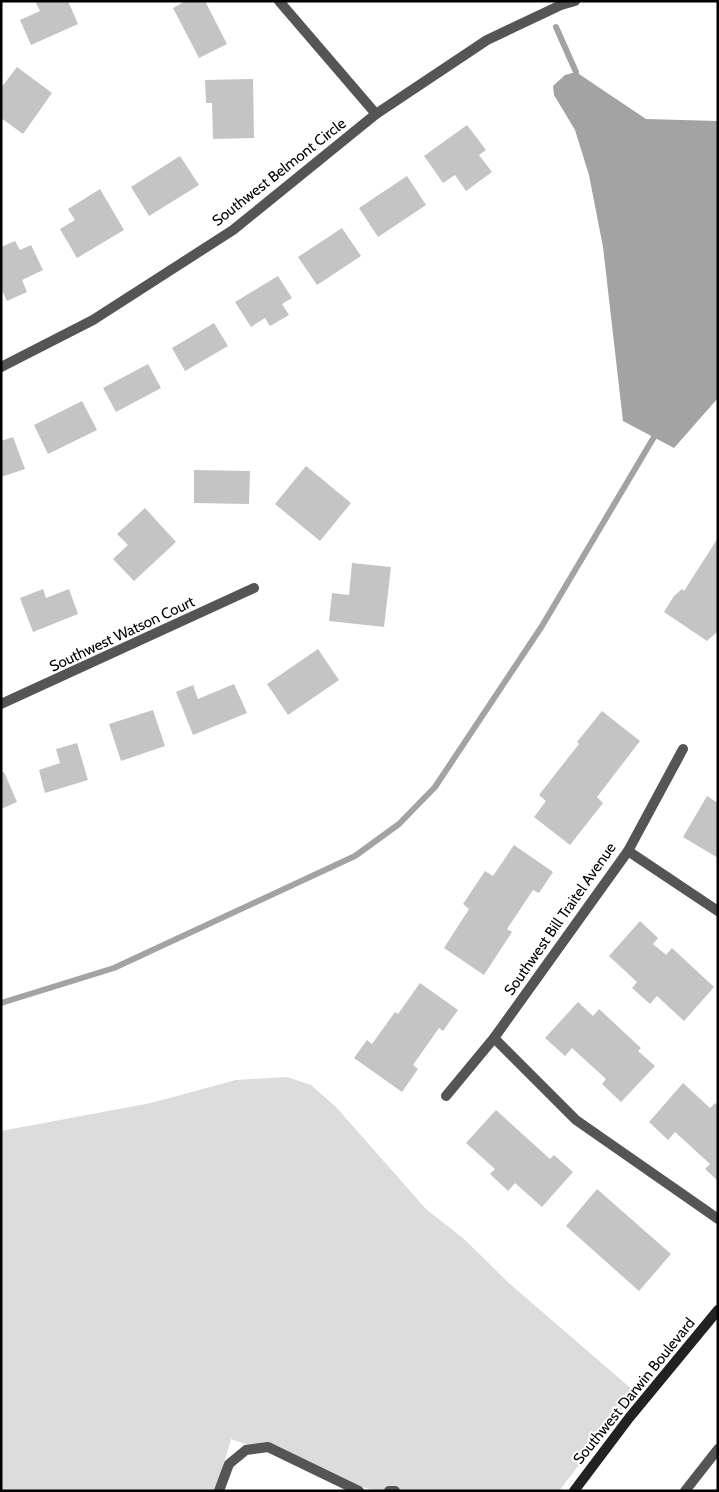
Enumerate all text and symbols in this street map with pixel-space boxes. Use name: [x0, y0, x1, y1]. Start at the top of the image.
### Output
street label: Southwest Belmont Circle: [209, 114, 350, 230]
street label: Southwest Watson Court: [47, 592, 197, 676]
street label: Southwest Bill Traitel Avenue: [500, 839, 620, 999]
street label: Southwest Darwin Boulevard: [569, 1314, 699, 1468]

